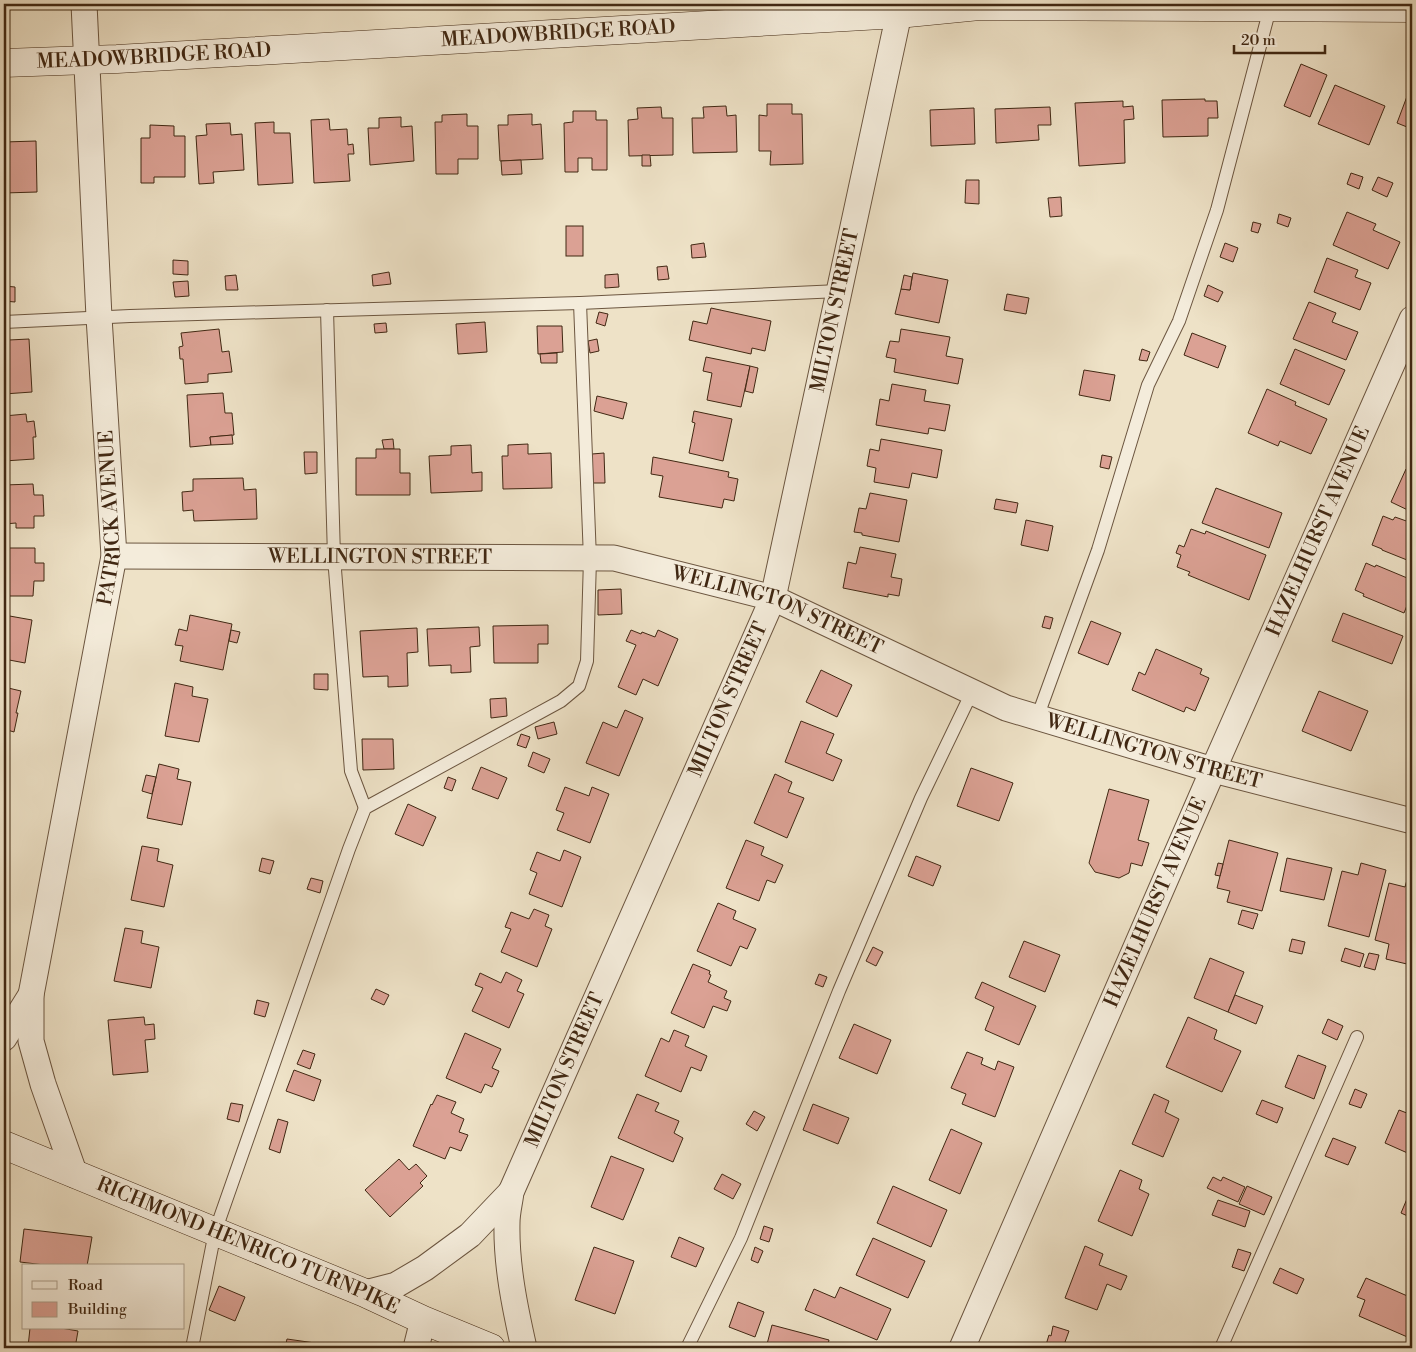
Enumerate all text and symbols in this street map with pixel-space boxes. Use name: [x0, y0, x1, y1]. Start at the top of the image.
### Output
street label: MEADOWBRIDGE ROAD: [440, 14, 676, 53]
scale bar: [1234, 22, 1325, 54]
text: 20 m: [1241, 31, 1276, 50]
street label: MEADOWBRIDGE ROAD: [36, 38, 272, 74]
street label: MILTON STREET: [805, 226, 865, 395]
street label: HAZELHURST AVENUE: [1261, 422, 1376, 640]
street label: PATRICK AVENUE: [92, 429, 127, 607]
street label: WELLINGTON STREET: [267, 544, 492, 570]
street label: WELLINGTON STREET: [668, 560, 887, 661]
street label: MILTON STREET: [683, 618, 773, 781]
street label: WELLINGTON STREET: [1042, 708, 1265, 795]
street label: HAZELHURST AVENUE: [1099, 793, 1212, 1011]
street label: MILTON STREET: [520, 989, 610, 1151]
street label: RICHMOND HENRICO TURNPIKE: [93, 1172, 404, 1320]
legend: [22, 1264, 185, 1330]
text: Road: [68, 1276, 103, 1295]
text: Building: [67, 1300, 127, 1319]

